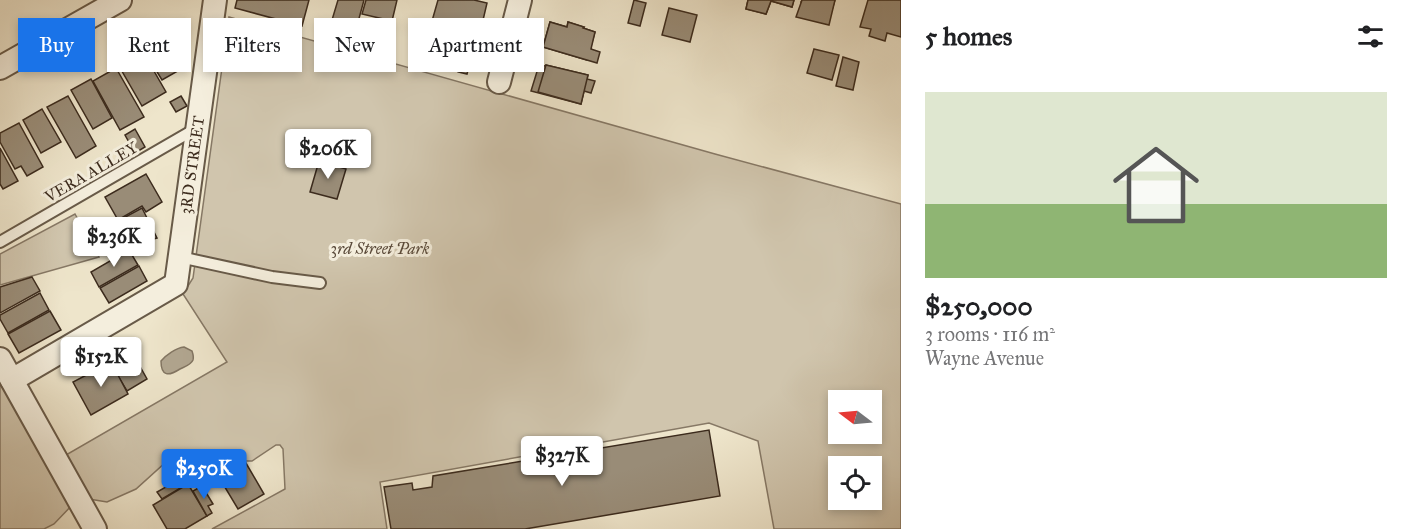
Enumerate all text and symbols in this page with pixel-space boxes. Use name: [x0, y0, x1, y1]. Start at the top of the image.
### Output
chip: Buy: [18, 18, 95, 72]
chip: Rent: [107, 18, 191, 72]
chip: Filters: [203, 18, 302, 72]
chip: New: [314, 18, 396, 72]
chip: Apartment: [408, 18, 544, 72]
text: 5 homes: [925, 20, 1012, 52]
icon: filters: [1354, 20, 1387, 53]
street label: 3RD STREET: [176, 115, 208, 215]
pin: $206K: [286, 129, 370, 180]
icon: home: [1102, 131, 1210, 239]
text: $206K: [299, 136, 357, 160]
street label: VERA ALLEY: [40, 137, 142, 207]
pin: $236K: [72, 217, 156, 268]
text: $236K: [87, 224, 141, 248]
park label: 3rd Street Park: [331, 239, 429, 258]
text: $250,000: [925, 290, 1033, 322]
text: 3 rooms · 116 m²: [925, 322, 1055, 346]
pin: $152K: [59, 337, 143, 388]
text: $152K: [74, 344, 128, 368]
text: Wayne Avenue: [925, 346, 1044, 370]
north arrow: [828, 390, 882, 444]
map controls: [828, 390, 882, 510]
pin: $327K: [520, 436, 604, 487]
text: $327K: [535, 443, 589, 467]
pin: $250K: [162, 449, 246, 500]
text: $250K: [176, 456, 232, 480]
button: locate: [828, 456, 882, 510]

